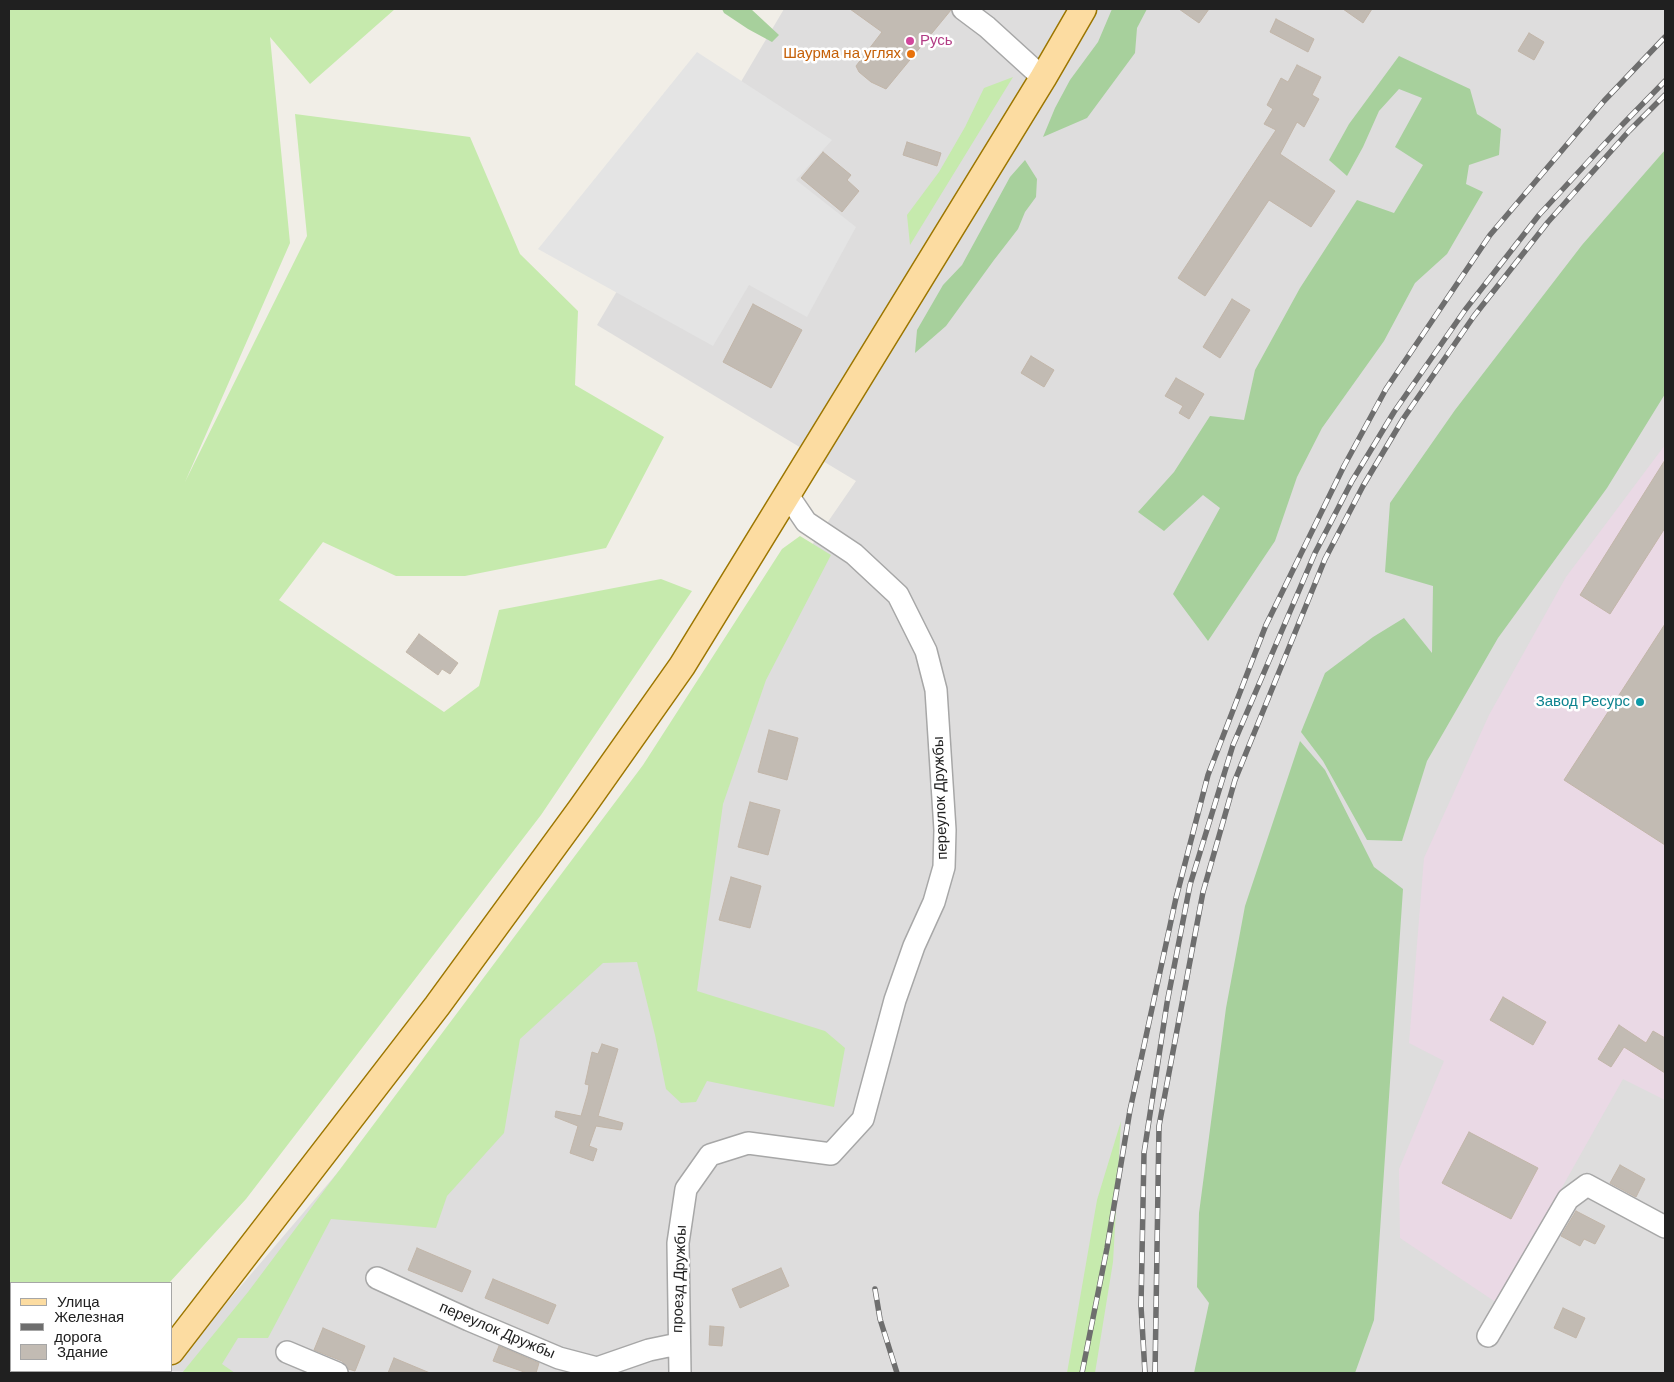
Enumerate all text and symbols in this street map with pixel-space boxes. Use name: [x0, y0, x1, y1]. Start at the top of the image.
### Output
place label: Русь: [920, 32, 953, 50]
marker: Русь: [904, 35, 916, 47]
place label: Шаурма на углях: [783, 45, 901, 63]
marker: Шаурма на углях: [905, 48, 917, 60]
place label: Завод Ресурс: [1536, 693, 1630, 711]
marker: Завод Ресурс: [1634, 696, 1646, 708]
street label: переулок Дружбы: [930, 736, 952, 860]
street label: проезд Дружбы: [669, 1225, 691, 1333]
legend: [10, 1282, 172, 1372]
text: Улица: [57, 1292, 100, 1312]
street label: переулок Дружбы: [437, 1299, 557, 1363]
text: Железная дорога: [54, 1307, 124, 1347]
text: Здание: [57, 1342, 108, 1362]

